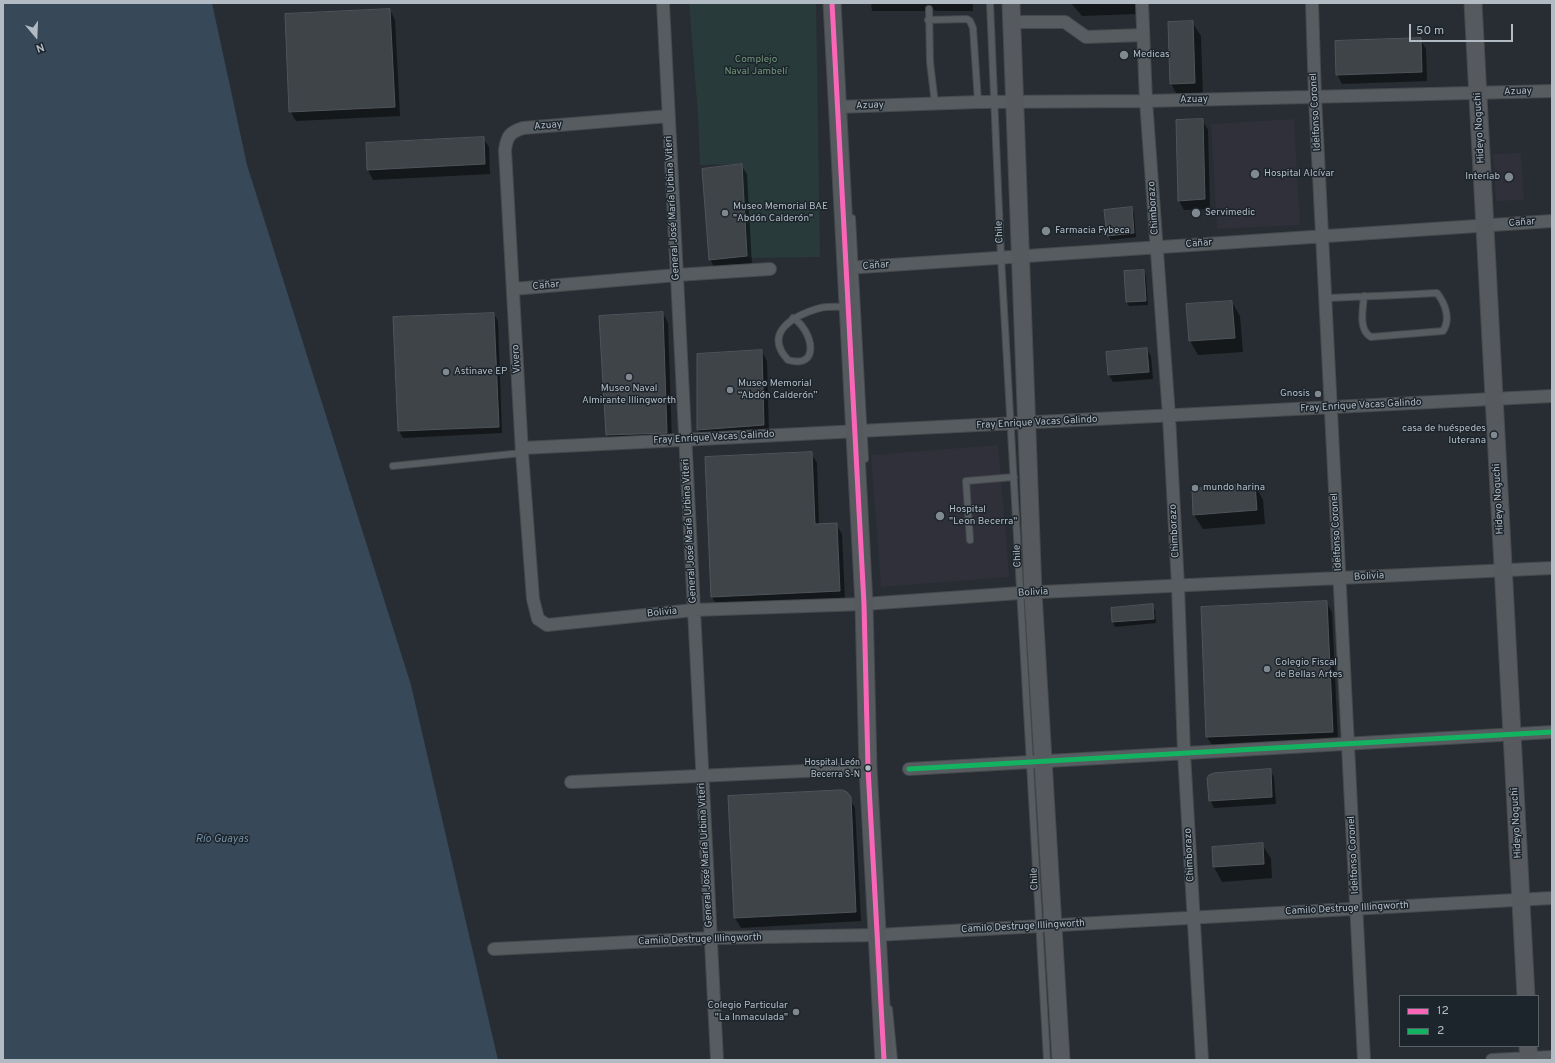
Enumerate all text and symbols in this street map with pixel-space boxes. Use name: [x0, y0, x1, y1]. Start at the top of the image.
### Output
north arrow: [16, 16, 56, 56]
scale bar: [1411, 16, 1515, 42]
text: 50 m: [1416, 23, 1444, 39]
text: N: [34, 39, 46, 55]
marker: Medicas: [1118, 49, 1130, 61]
place label: Medicas: [1133, 49, 1170, 61]
park label: Complejo Naval Jambelí: [725, 54, 787, 78]
street label: Idelfonso Coronel: [1308, 73, 1324, 151]
street label: Azuay: [1504, 86, 1532, 98]
street label: Hideyo Noguchi: [1472, 92, 1488, 164]
street label: Azuay: [1180, 94, 1208, 106]
street label: Azuay: [856, 100, 884, 112]
street label: Azuay: [533, 119, 563, 133]
street label: General José María Urbina Viteri: [663, 135, 683, 281]
marker: Hospital Alcívar: [1249, 168, 1261, 180]
place label: Hospital Alcívar: [1264, 168, 1334, 180]
place label: Interlab: [1465, 171, 1500, 183]
marker: Interlab: [1503, 171, 1515, 183]
street label: Chimborazo: [1146, 181, 1162, 235]
place label: Museo Memorial BAE "Abdón Calderón": [733, 201, 828, 224]
marker: Servimedic: [1190, 207, 1202, 219]
place label: Servimedic: [1205, 207, 1255, 219]
marker: Museo Memorial BAE "Abdón Calderón": [720, 208, 730, 218]
street label: Cañar: [1508, 216, 1536, 230]
street label: Chile: [993, 220, 1007, 244]
marker: Farmacia Fybeca: [1040, 225, 1052, 237]
place label: Farmacia Fybeca: [1055, 225, 1130, 237]
street label: Cañar: [1185, 237, 1213, 251]
street label: Cañar: [862, 259, 890, 273]
street label: Cañar: [532, 279, 560, 293]
street label: Vivero: [510, 344, 524, 374]
place label: Astinave EP: [454, 366, 507, 378]
marker: Astinave EP: [441, 367, 451, 377]
marker: Museo Naval Almirante Illingworth: [624, 372, 634, 382]
place label: Museo Memorial “Abdón Calderón”: [738, 378, 818, 402]
place label: Museo Naval Almirante Illingworth: [582, 383, 676, 406]
marker: Museo Memorial “Abdón Calderón”: [725, 385, 735, 395]
place label: Gnosis: [1280, 388, 1310, 400]
marker: Gnosis: [1313, 389, 1323, 399]
street label: Fray Enrique Vacas Galindo: [1300, 397, 1422, 415]
street label: Fray Enrique Vacas Galindo: [976, 414, 1098, 432]
place label: casa de huéspedes luterana: [1402, 423, 1486, 446]
street label: Fray Enrique Vacas Galindo: [653, 429, 775, 447]
marker: casa de huéspedes luterana: [1489, 430, 1499, 440]
street label: General José María Urbina Viteri: [680, 458, 700, 604]
street label: Hideyo Noguchi: [1491, 463, 1507, 535]
place label: mundo harina: [1203, 482, 1265, 494]
marker: mundo harina: [1190, 483, 1200, 493]
street label: Idelfonso Coronel: [1329, 493, 1345, 571]
place label: Hospital "Leon Becerra": [949, 504, 1017, 528]
street label: Chimborazo: [1168, 504, 1182, 558]
marker: Hospital "Leon Becerra": [934, 510, 946, 522]
street label: Chile: [1011, 544, 1025, 568]
street label: Bolivia: [1354, 570, 1384, 584]
street label: Bolivia: [1018, 586, 1048, 600]
street label: Bolivia: [646, 605, 678, 621]
place label: Colegio Fiscal de Bellas Artes: [1275, 657, 1342, 680]
marker: Colegio Fiscal de Bellas Artes: [1262, 664, 1272, 674]
place label: Hospital León Becerra S-N: [805, 758, 860, 779]
marker: Hospital León Becerra S-N: [863, 763, 873, 773]
street label: General José María Urbina Viteri: [696, 782, 716, 928]
street label: Hideyo Noguchi: [1509, 787, 1525, 859]
street label: Idelfonso Coronel: [1346, 816, 1362, 894]
street label: Chimborazo: [1183, 828, 1197, 882]
water label: Río Guayas: [196, 833, 248, 847]
street label: Chile: [1028, 867, 1042, 891]
street label: Camilo Destruge Illingworth: [1285, 900, 1409, 918]
street label: Camilo Destruge Illingworth: [961, 918, 1085, 936]
street label: Camilo Destruge Illingworth: [638, 932, 762, 948]
legend: [1399, 995, 1539, 1047]
place label: Colegio Particular "La Inmaculada": [708, 1000, 788, 1024]
text: 12: [1437, 1003, 1449, 1019]
marker: Colegio Particular "La Inmaculada": [791, 1007, 801, 1017]
text: 2: [1437, 1023, 1444, 1039]

